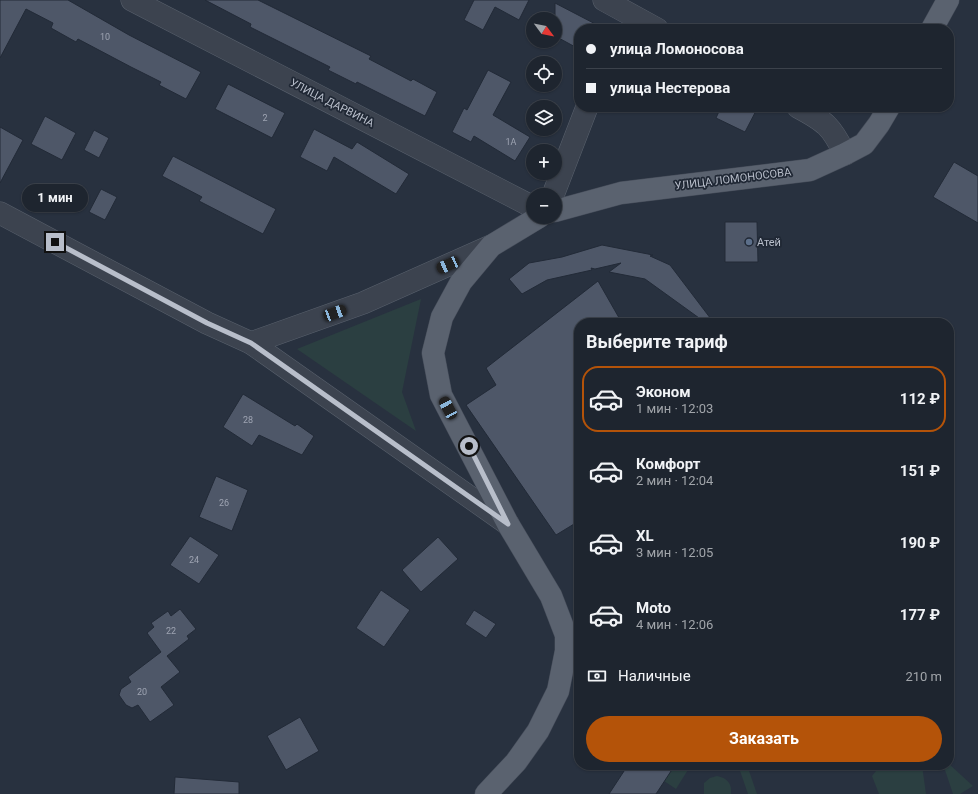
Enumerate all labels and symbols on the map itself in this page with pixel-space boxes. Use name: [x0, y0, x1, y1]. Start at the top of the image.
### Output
north arrow: [526, 12, 562, 48]
house number: 10: [100, 32, 110, 42]
street label: УЛИЦА ДАРВИНА: [288, 76, 377, 130]
house number: 2: [262, 113, 268, 123]
house number: 1А: [506, 137, 517, 147]
street label: УЛИЦА ЛОМОНОСОВА: [674, 165, 793, 193]
callout: 1 мин: [22, 184, 88, 212]
route end: [46, 233, 64, 251]
place label: Атей: [757, 236, 781, 249]
marker: Атей: [744, 237, 754, 247]
car: [435, 255, 461, 275]
car: [322, 303, 348, 323]
car: [437, 395, 459, 421]
house number: 28: [243, 415, 253, 425]
route start: [460, 437, 478, 455]
house number: 26: [219, 498, 229, 508]
house number: 24: [189, 555, 199, 565]
house number: 22: [166, 626, 176, 636]
house number: 20: [137, 687, 147, 697]

